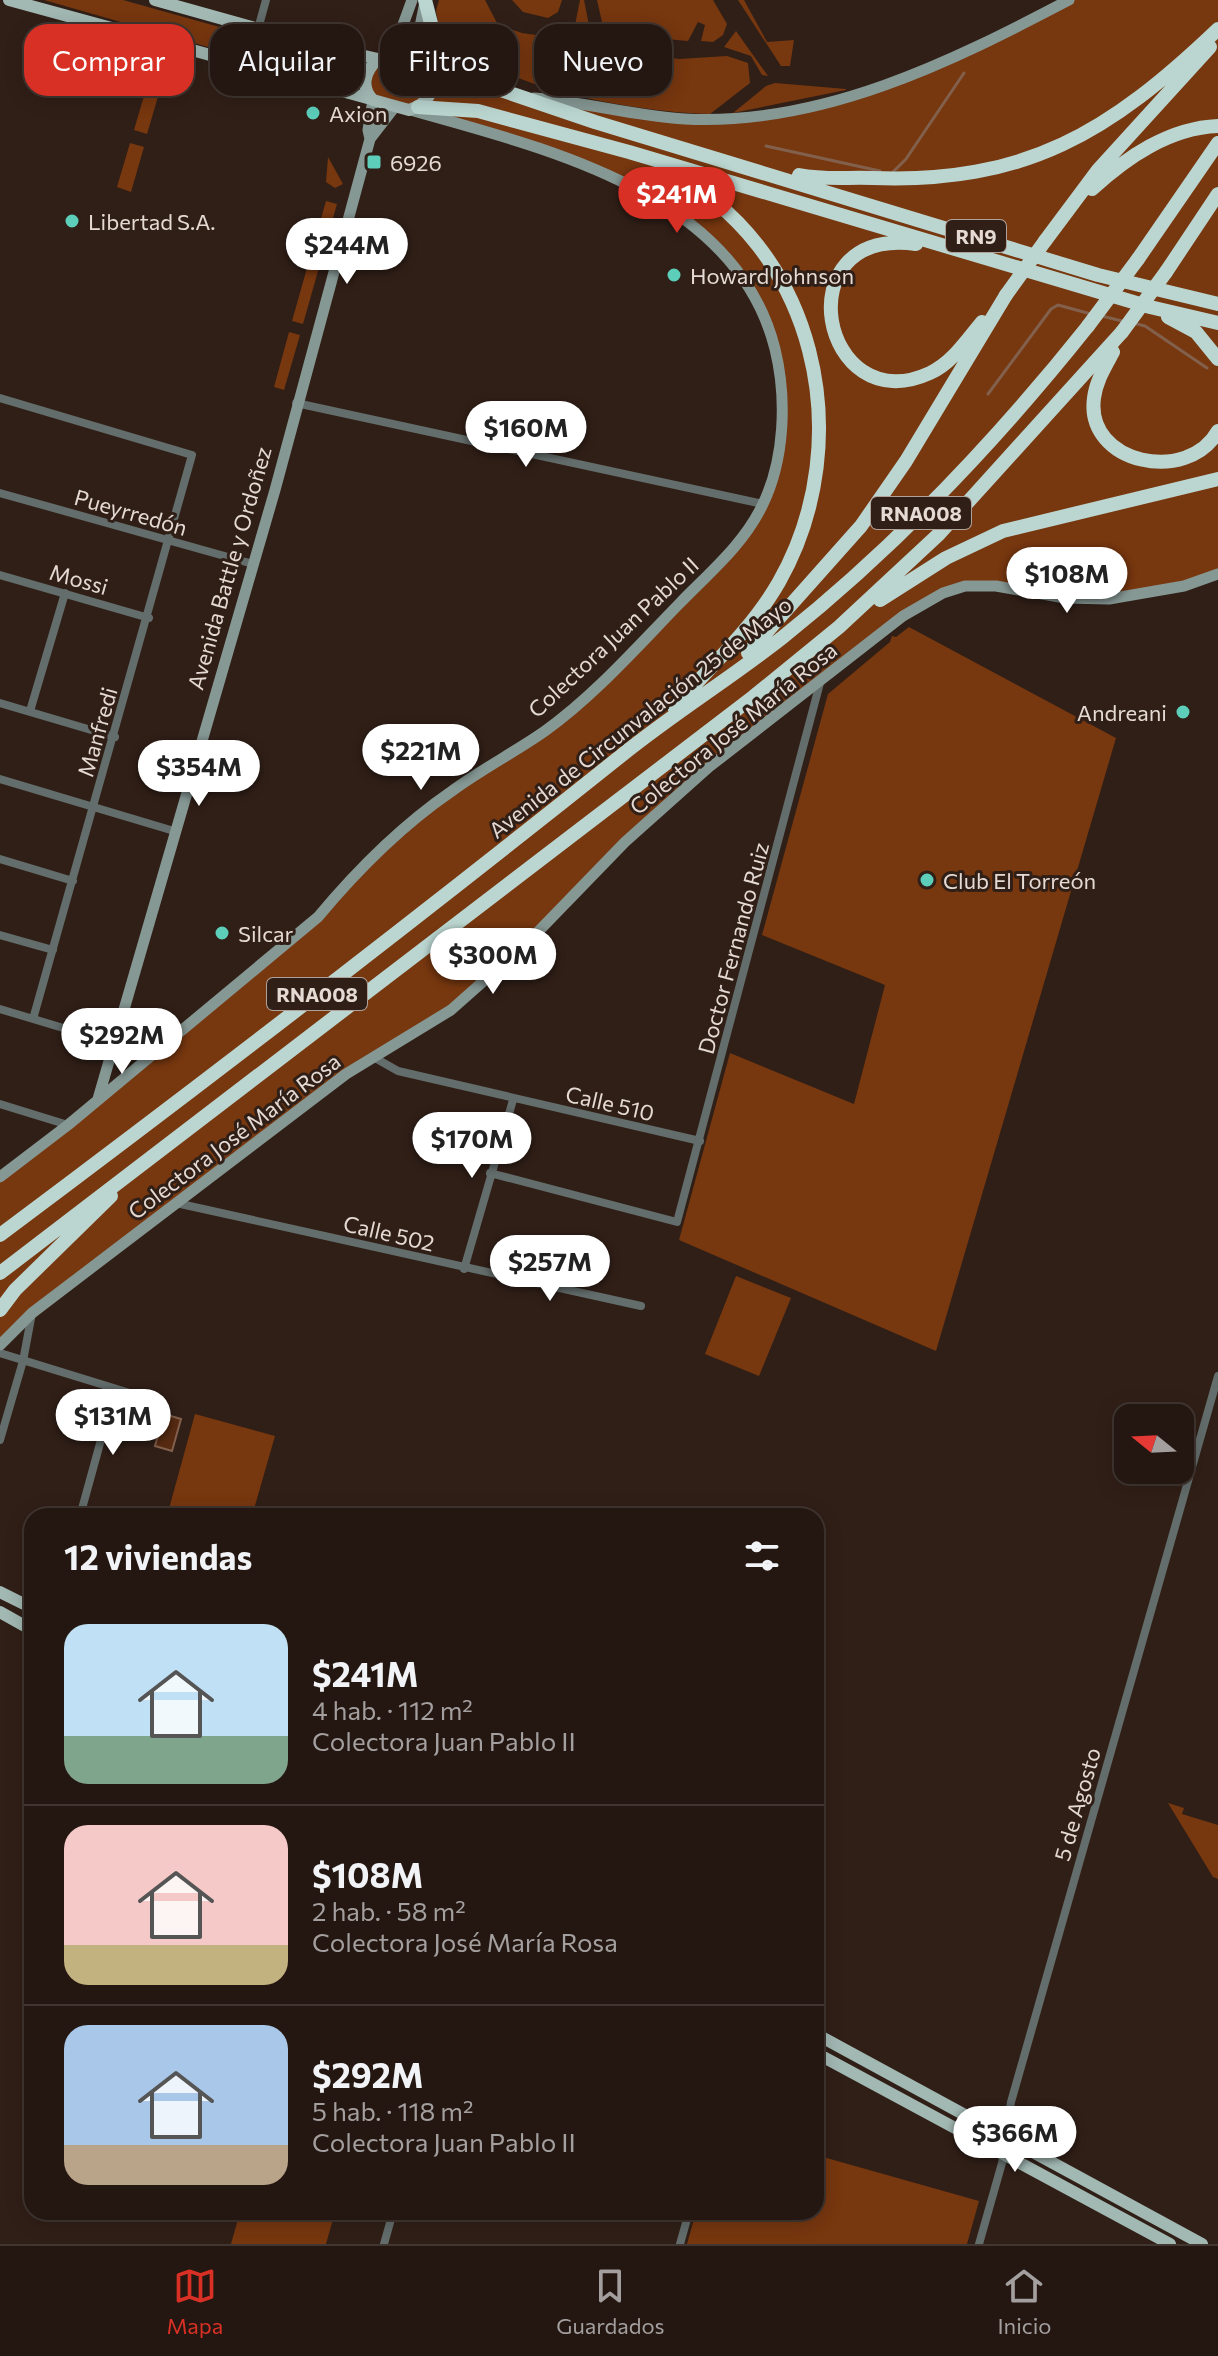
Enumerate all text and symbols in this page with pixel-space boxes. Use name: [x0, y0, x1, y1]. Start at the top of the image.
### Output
chip: Comprar: [24, 24, 194, 96]
chip: Alquilar: [210, 24, 364, 96]
chip: Filtros: [380, 24, 518, 96]
chip: Nuevo: [534, 24, 672, 96]
place label: Axion: [329, 100, 387, 127]
marker: Axion: [304, 104, 322, 122]
place label: 6926: [390, 149, 442, 176]
marker: 6926: [365, 153, 383, 171]
pin: $241M: [621, 167, 733, 235]
text: $241M: [636, 177, 718, 208]
place label: Libertad S.A.: [88, 208, 216, 235]
marker: Libertad S.A.: [63, 212, 81, 230]
pin: $244M: [291, 218, 403, 286]
road number: RN9: [946, 220, 1006, 252]
text: $244M: [304, 228, 390, 259]
place label: Howard Johnson: [690, 262, 854, 289]
marker: Howard Johnson: [665, 266, 683, 284]
pin: $160M: [470, 401, 582, 469]
text: $160M: [483, 411, 569, 442]
street label: Avenida Battle y Ordoñez: [181, 443, 277, 693]
street label: Pueyrredón: [71, 483, 191, 541]
road number: RNA008: [871, 497, 971, 529]
pin: $108M: [1011, 547, 1123, 615]
street label: Colectora Juan Pablo II: [522, 551, 704, 723]
text: $108M: [1024, 557, 1110, 588]
street label: Mossi: [47, 558, 111, 600]
street label: Avenida de Circunvalación 25 de Mayo: [483, 590, 797, 844]
street label: Colectora José María Rosa: [624, 636, 842, 820]
street label: Manfredi: [71, 684, 123, 780]
place label: Andreani: [1077, 699, 1167, 726]
marker: Andreani: [1174, 703, 1192, 721]
pin: $221M: [365, 724, 477, 792]
text: $221M: [380, 734, 462, 765]
pin: $354M: [143, 740, 255, 808]
text: $354M: [156, 750, 242, 781]
street label: Doctor Fernando Ruiz: [692, 839, 774, 1057]
place label: Club El Torreón: [943, 867, 1096, 894]
marker: Club El Torreón: [918, 871, 936, 889]
place label: Silcar: [238, 920, 294, 947]
marker: Silcar: [213, 924, 231, 942]
pin: $300M: [437, 928, 549, 996]
text: $300M: [448, 938, 538, 969]
road number: RNA008: [267, 978, 367, 1010]
pin: $292M: [66, 1008, 178, 1076]
text: $292M: [79, 1018, 165, 1049]
street label: Colectora José María Rosa: [123, 1047, 345, 1225]
street label: Calle 510: [563, 1080, 657, 1126]
pin: $170M: [416, 1112, 528, 1180]
text: $170M: [430, 1122, 514, 1153]
street label: Calle 502: [341, 1209, 437, 1257]
pin: $257M: [494, 1235, 606, 1303]
text: $257M: [508, 1245, 592, 1276]
pin: $131M: [57, 1389, 169, 1457]
text: $131M: [74, 1399, 152, 1430]
north arrow: [1114, 1404, 1194, 1484]
map controls: [1114, 1404, 1194, 1484]
icon: filters: [740, 1534, 784, 1578]
text: 12 viviendas: [64, 1535, 252, 1577]
text: $241M: [312, 1652, 418, 1694]
icon: home: [128, 1656, 224, 1752]
text: 4 hab. · 112 m²: [312, 1694, 473, 1725]
text: Colectora Juan Pablo II: [312, 1725, 576, 1756]
street label: 5 de Agosto: [1048, 1744, 1106, 1864]
text: $108M: [312, 1853, 423, 1895]
icon: home: [128, 1857, 224, 1953]
text: 2 hab. · 58 m²: [312, 1895, 466, 1926]
text: Colectora José María Rosa: [312, 1926, 618, 1957]
text: $292M: [312, 2053, 424, 2095]
icon: home: [128, 2057, 224, 2153]
text: 5 hab. · 118 m²: [312, 2095, 474, 2126]
pin: $366M: [959, 2106, 1071, 2174]
text: $366M: [971, 2116, 1059, 2147]
text: Colectora Juan Pablo II: [312, 2126, 576, 2157]
tab: Mapa: [166, 2264, 223, 2339]
tab: Guardados: [556, 2264, 664, 2339]
tab: Inicio: [997, 2264, 1052, 2339]

